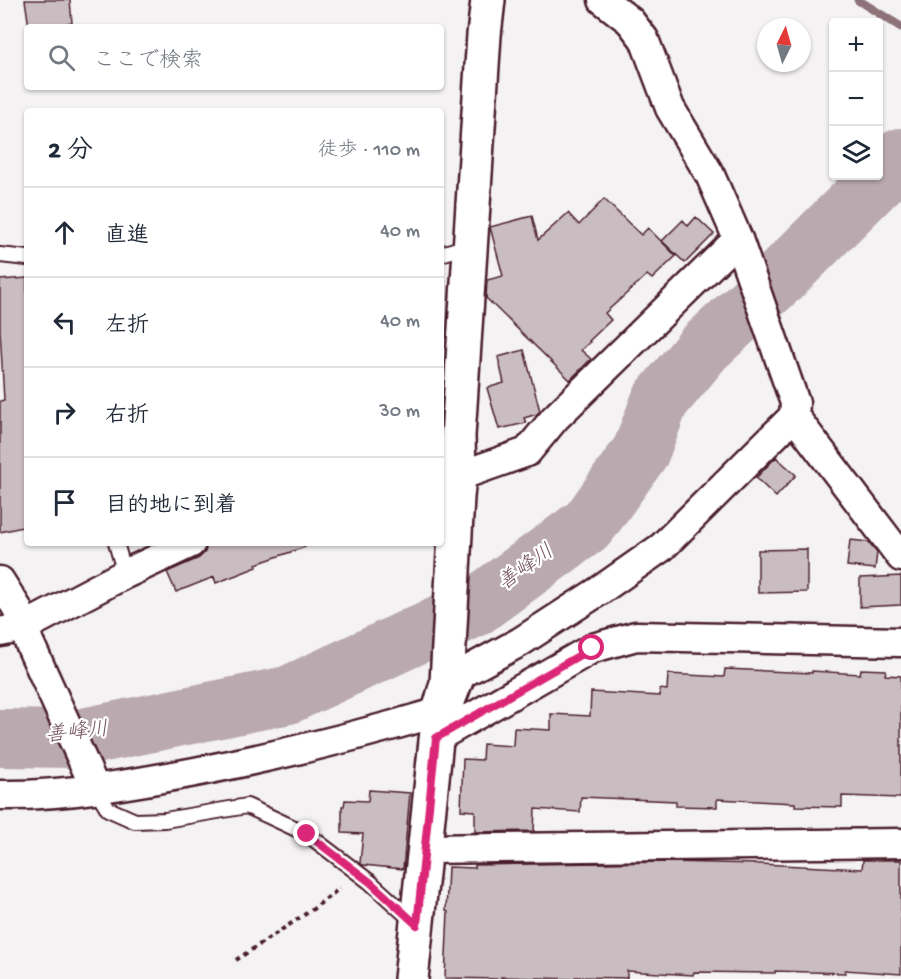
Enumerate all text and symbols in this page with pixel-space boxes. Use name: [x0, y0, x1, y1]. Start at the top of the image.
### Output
north arrow: [757, 18, 811, 72]
map controls: [829, 18, 883, 180]
button: +: [829, 18, 883, 72]
search box: [24, 24, 444, 90]
icon: search: [45, 41, 78, 74]
text: ここで検索: [93, 49, 203, 75]
button: −: [829, 72, 883, 126]
button: layers: [829, 126, 883, 180]
text: 2 分: [48, 137, 93, 168]
text: 徒歩 · 110 m: [318, 140, 420, 163]
icon: ahead: [48, 216, 81, 249]
text: 40 m: [380, 221, 420, 244]
text: 直進: [105, 224, 149, 250]
icon: left: [48, 306, 81, 339]
text: 40 m: [380, 311, 420, 334]
text: 左折: [105, 314, 149, 340]
icon: right: [48, 396, 81, 429]
text: 30 m: [379, 401, 420, 424]
text: 右折: [105, 404, 149, 430]
icon: arrive: [48, 486, 81, 519]
text: 目的地に到着: [105, 494, 237, 520]
water label: 善峰川: [494, 540, 560, 598]
route start: [578, 634, 604, 660]
water label: 善峰川: [44, 717, 110, 750]
route end: [293, 820, 319, 846]

